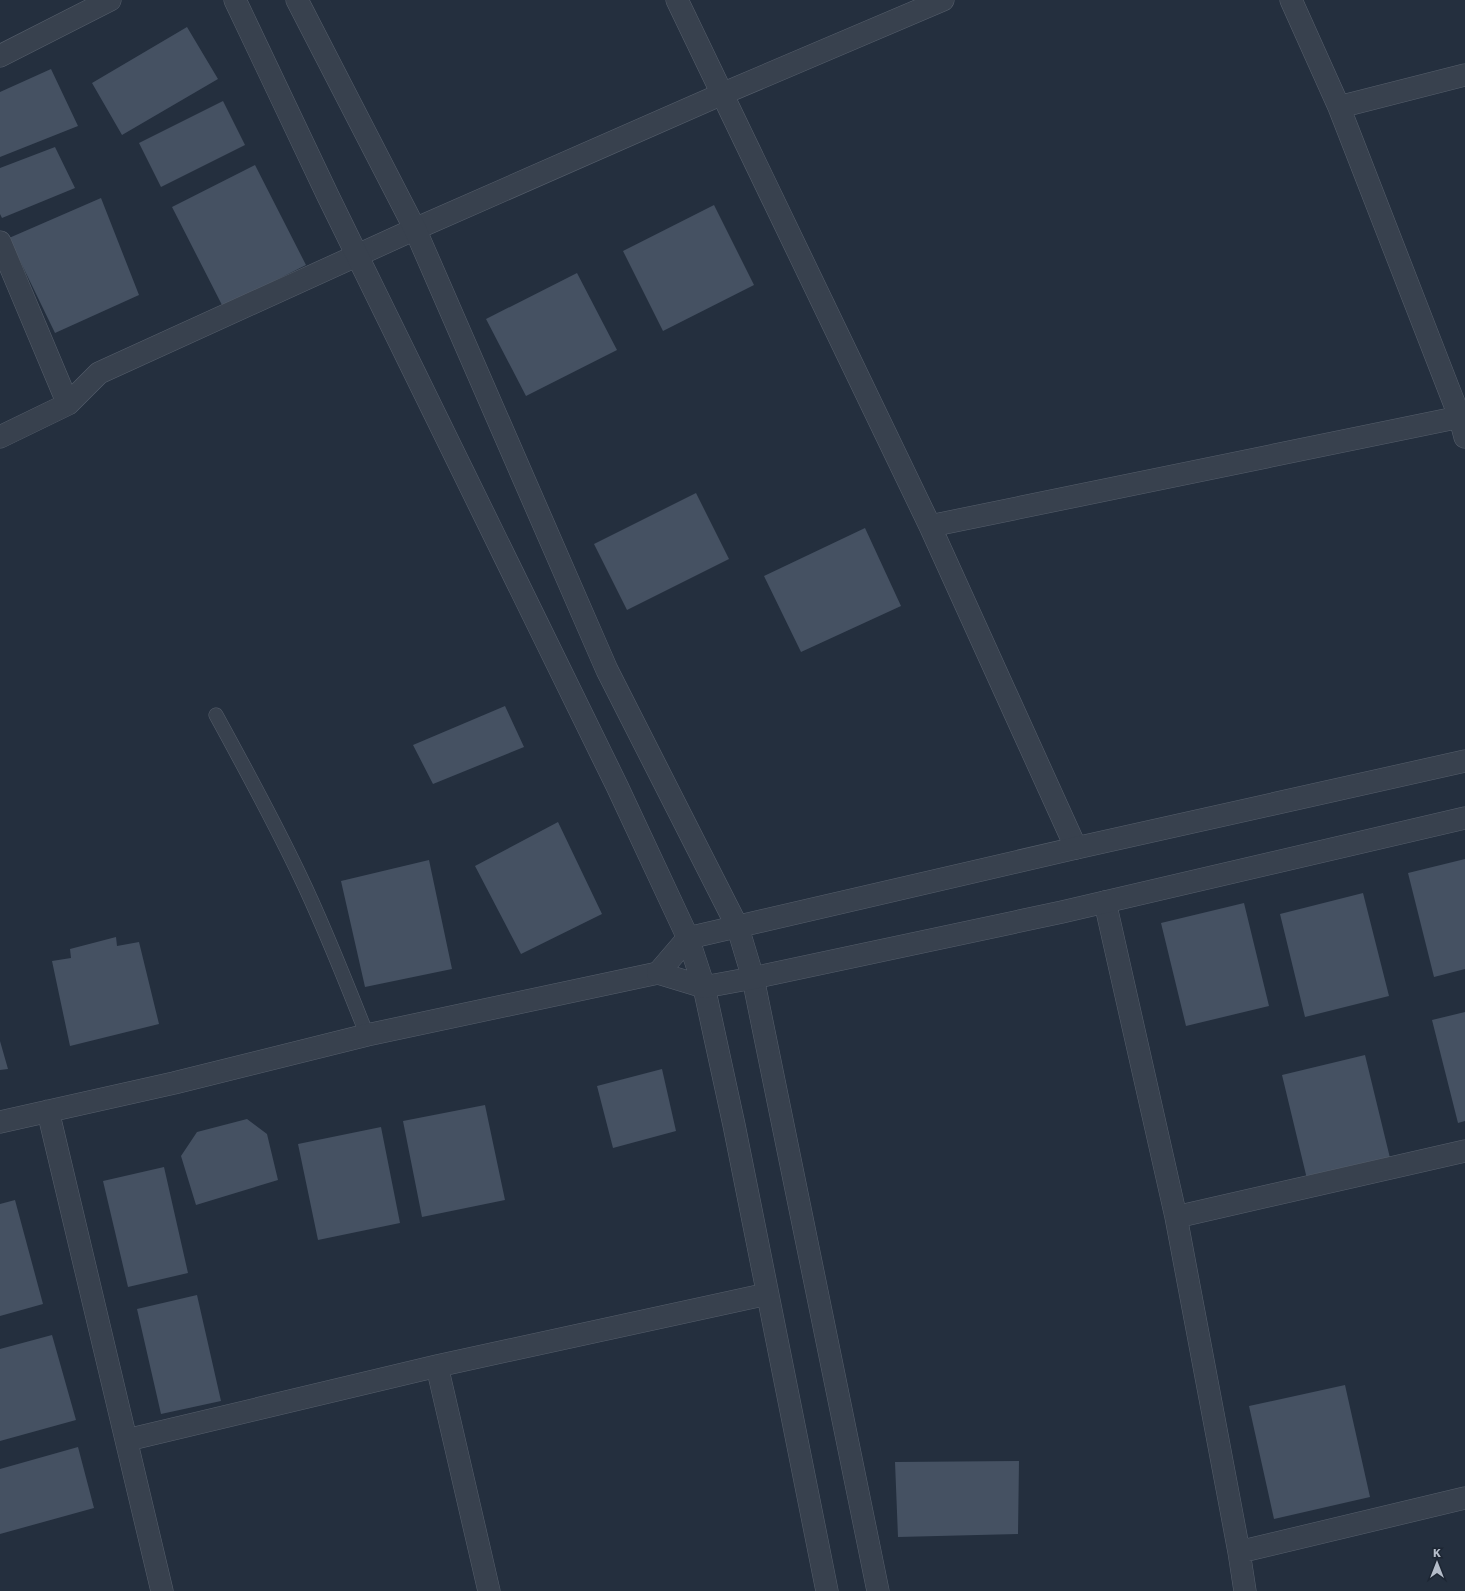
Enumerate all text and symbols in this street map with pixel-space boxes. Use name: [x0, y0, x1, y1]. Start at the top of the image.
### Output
north arrow: [1417, 1543, 1457, 1583]
text: K: [1433, 1546, 1441, 1559]

